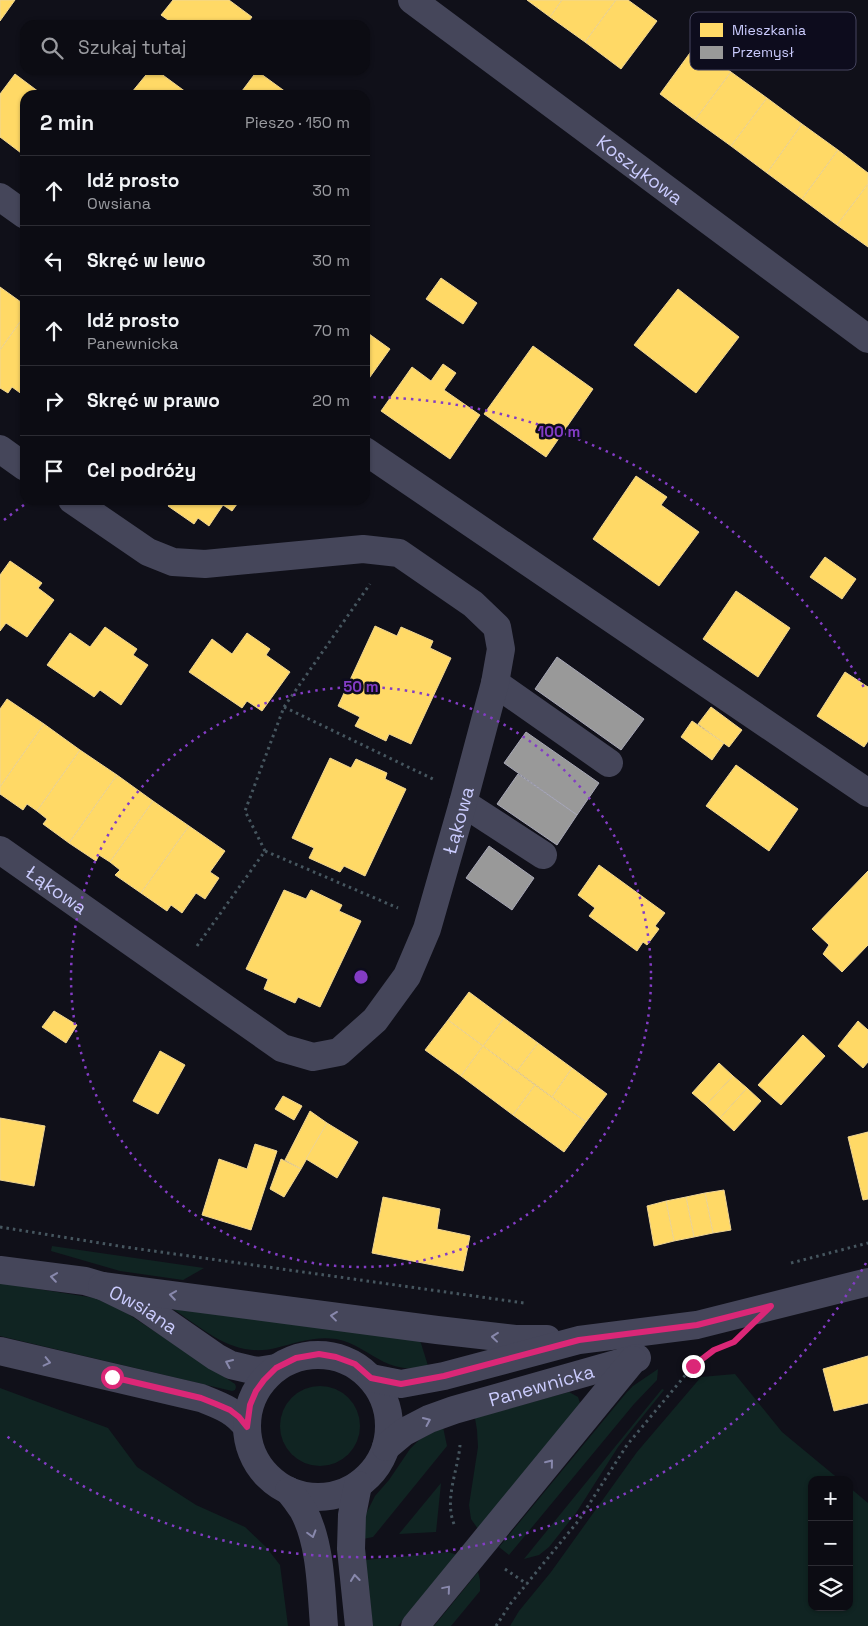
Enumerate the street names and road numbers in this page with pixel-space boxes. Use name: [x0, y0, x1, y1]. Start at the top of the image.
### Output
street label: Koszykowa: [592, 129, 688, 210]
street label: Łąkowa: [436, 783, 479, 857]
street label: Łąkowa: [21, 859, 92, 920]
street label: Owsiana: [105, 1279, 183, 1339]
street label: Panewnicka: [486, 1358, 597, 1412]

